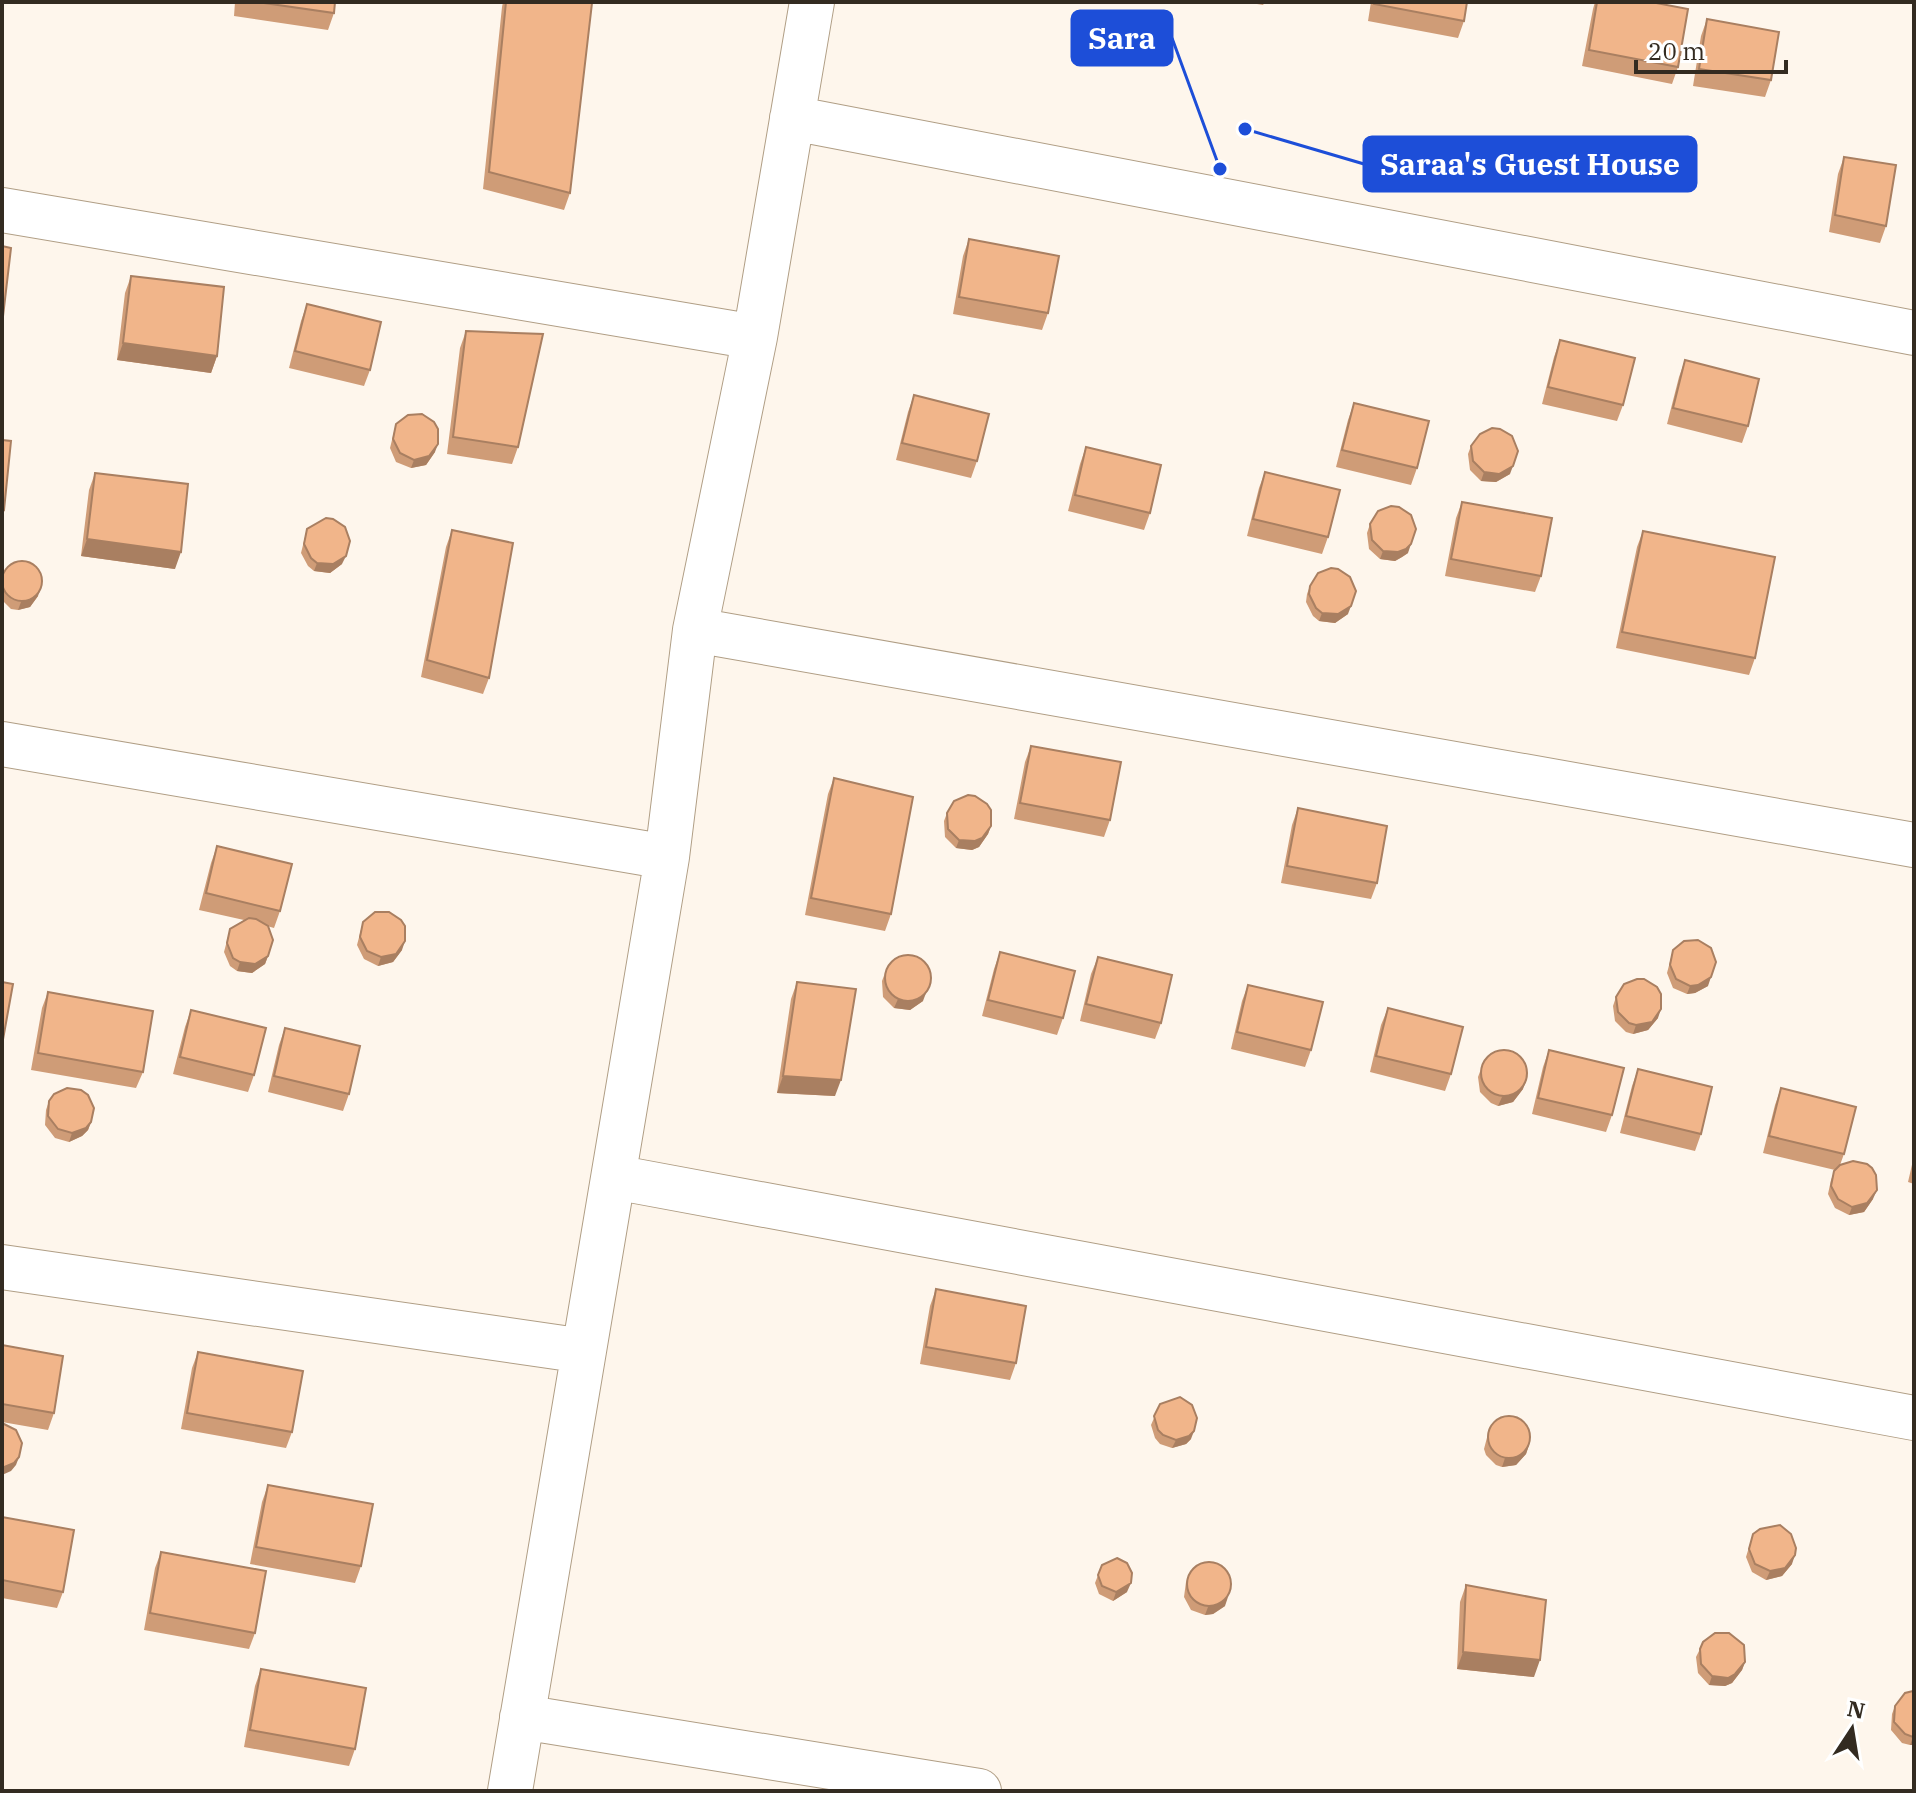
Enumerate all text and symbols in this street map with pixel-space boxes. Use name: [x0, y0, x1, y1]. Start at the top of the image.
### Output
callout: Sara: [1072, 11, 1172, 65]
text: Sara: [1088, 18, 1156, 57]
scale bar: [1636, 24, 1786, 74]
text: 20 m: [1648, 35, 1705, 67]
callout: Saraa's Guest House: [1364, 137, 1696, 191]
text: Saraa's Guest House: [1380, 144, 1680, 183]
north arrow: [1812, 1689, 1892, 1769]
text: N: [1845, 1693, 1868, 1725]

